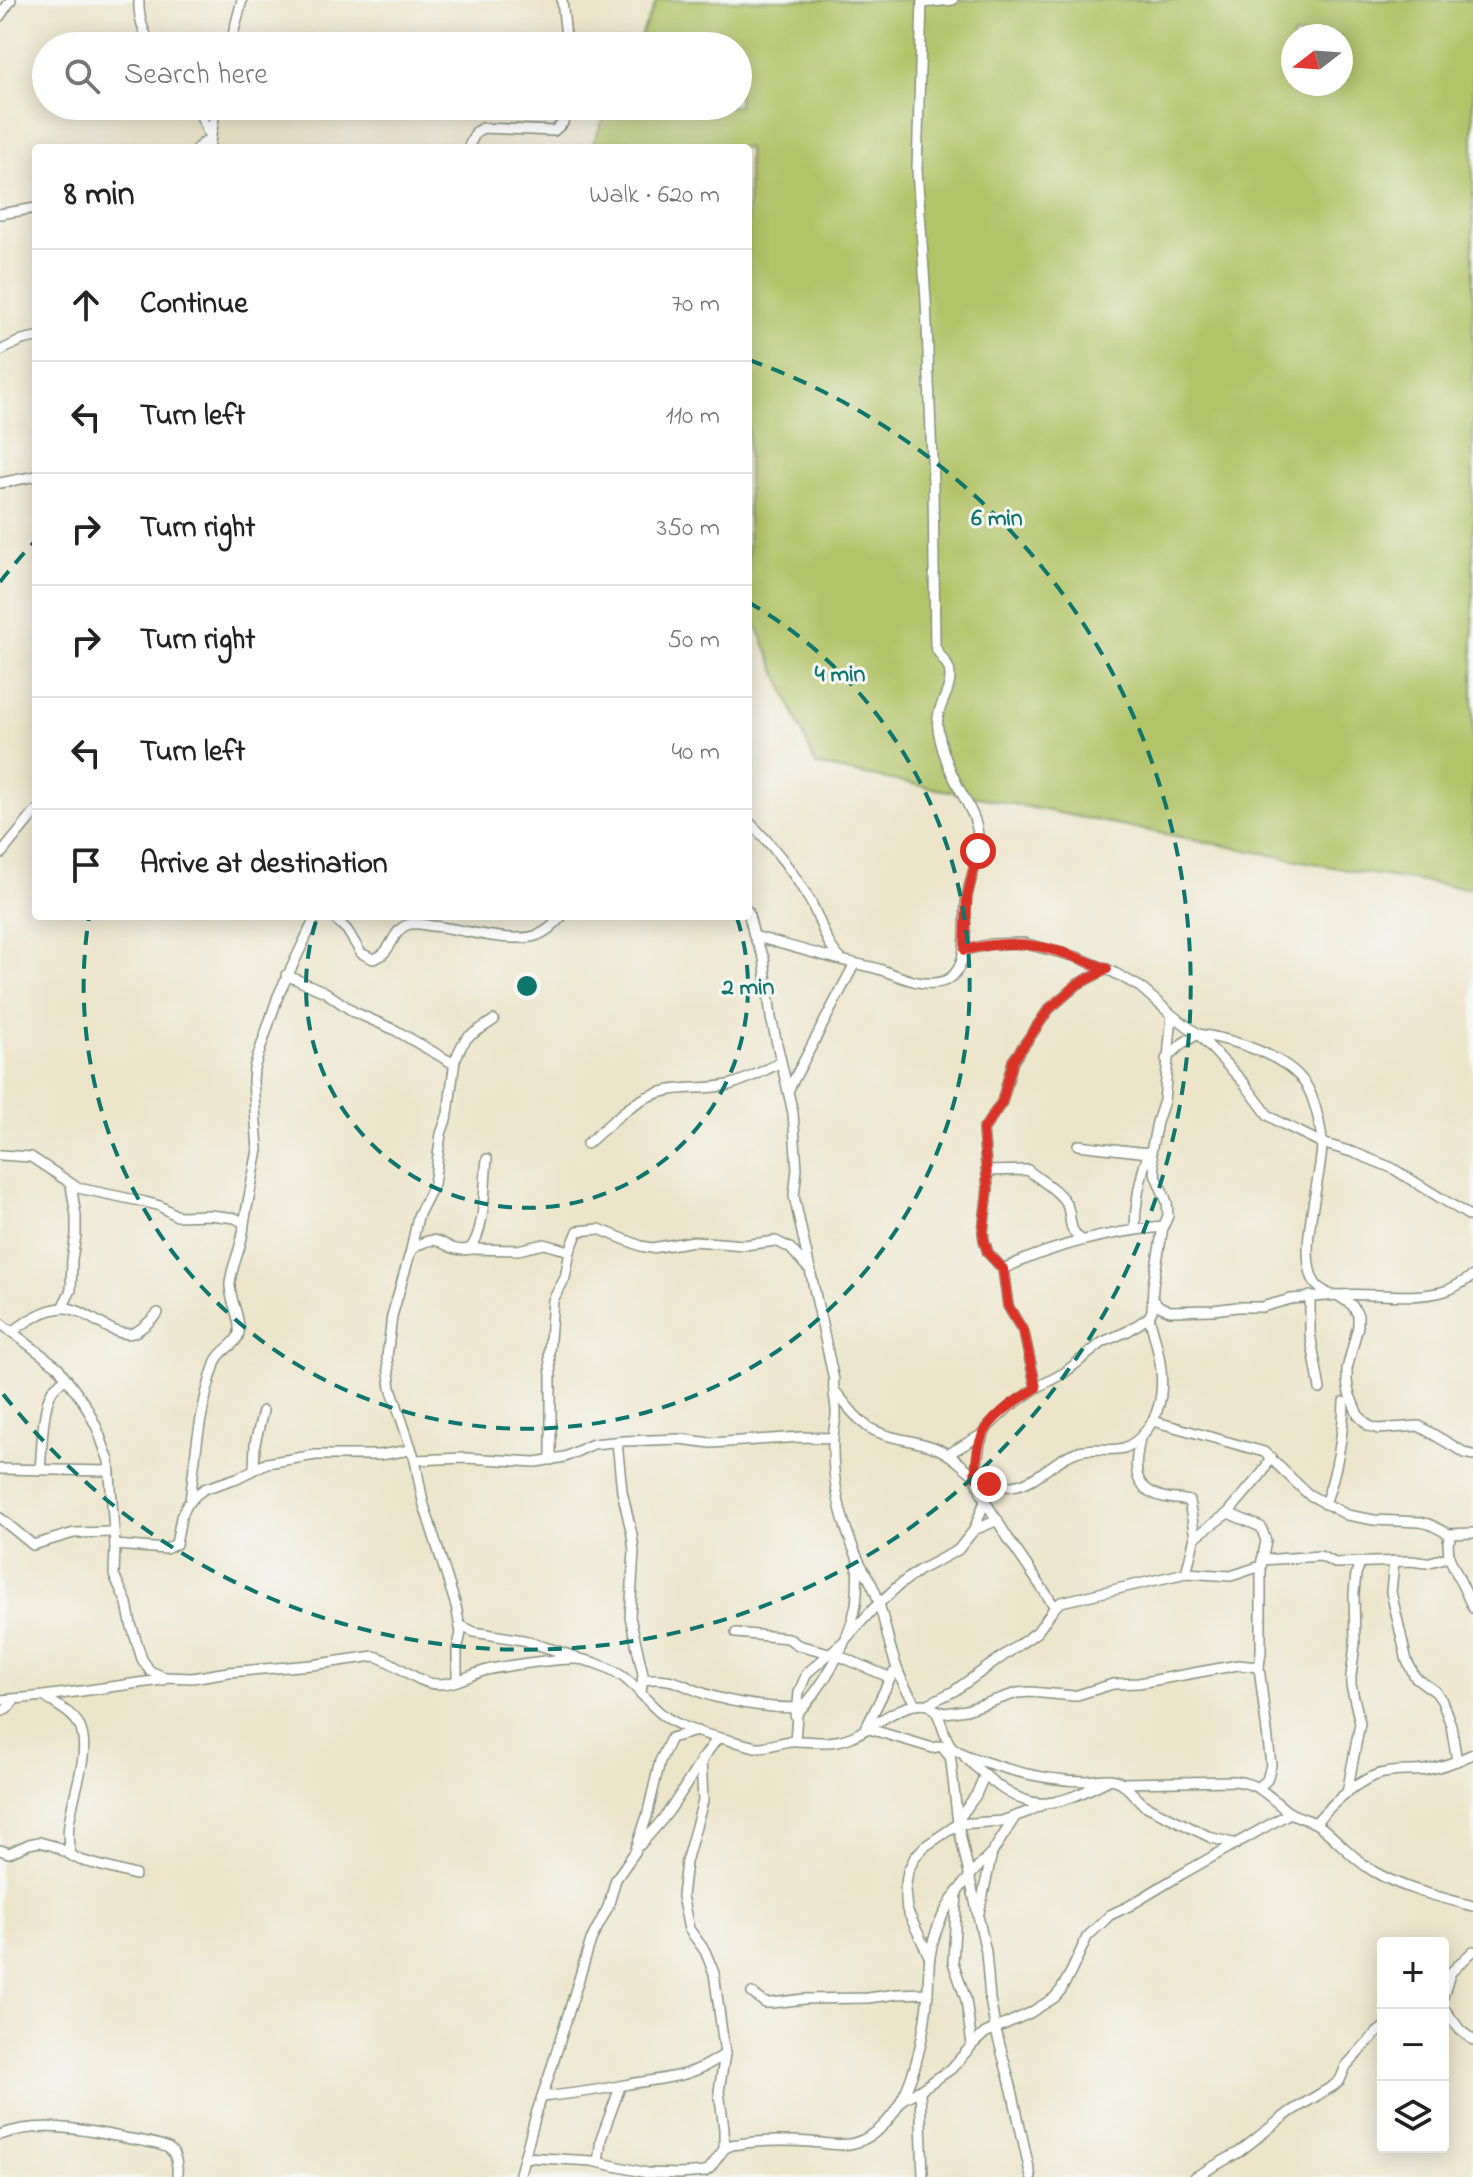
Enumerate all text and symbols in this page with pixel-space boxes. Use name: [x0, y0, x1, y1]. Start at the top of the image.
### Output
north arrow: [1281, 24, 1353, 96]
search box: [32, 32, 752, 120]
icon: search: [60, 54, 104, 98]
text: Search here: [124, 54, 268, 98]
text: 8 min: [64, 171, 135, 221]
text: Walk · 620 m: [589, 177, 720, 215]
icon: ahead: [64, 283, 108, 327]
text: Continue: [140, 283, 248, 327]
text: 70 m: [671, 286, 720, 324]
icon: left: [64, 395, 108, 439]
text: Turn left: [140, 395, 245, 439]
text: 110 m: [666, 398, 720, 436]
text: 6 min: [971, 502, 1023, 537]
icon: right: [64, 507, 108, 551]
text: Turn right: [140, 507, 255, 551]
text: 350 m: [656, 510, 720, 548]
icon: right: [64, 619, 108, 663]
text: Turn right: [140, 619, 255, 663]
text: 50 m: [667, 622, 720, 660]
text: 4 min: [815, 658, 865, 693]
icon: left: [64, 731, 108, 775]
text: Turn left: [140, 731, 245, 775]
text: 40 m: [671, 734, 720, 772]
route start: [960, 833, 996, 869]
icon: arrive: [64, 843, 108, 887]
text: Arrive at destination: [140, 843, 388, 887]
text: 2 min: [721, 971, 775, 1006]
centre of rings: [513, 972, 541, 1000]
route end: [971, 1466, 1007, 1502]
map controls: [1377, 1937, 1449, 2153]
button: +: [1377, 1937, 1449, 2009]
button: −: [1377, 2009, 1449, 2081]
button: layers: [1377, 2081, 1449, 2153]

